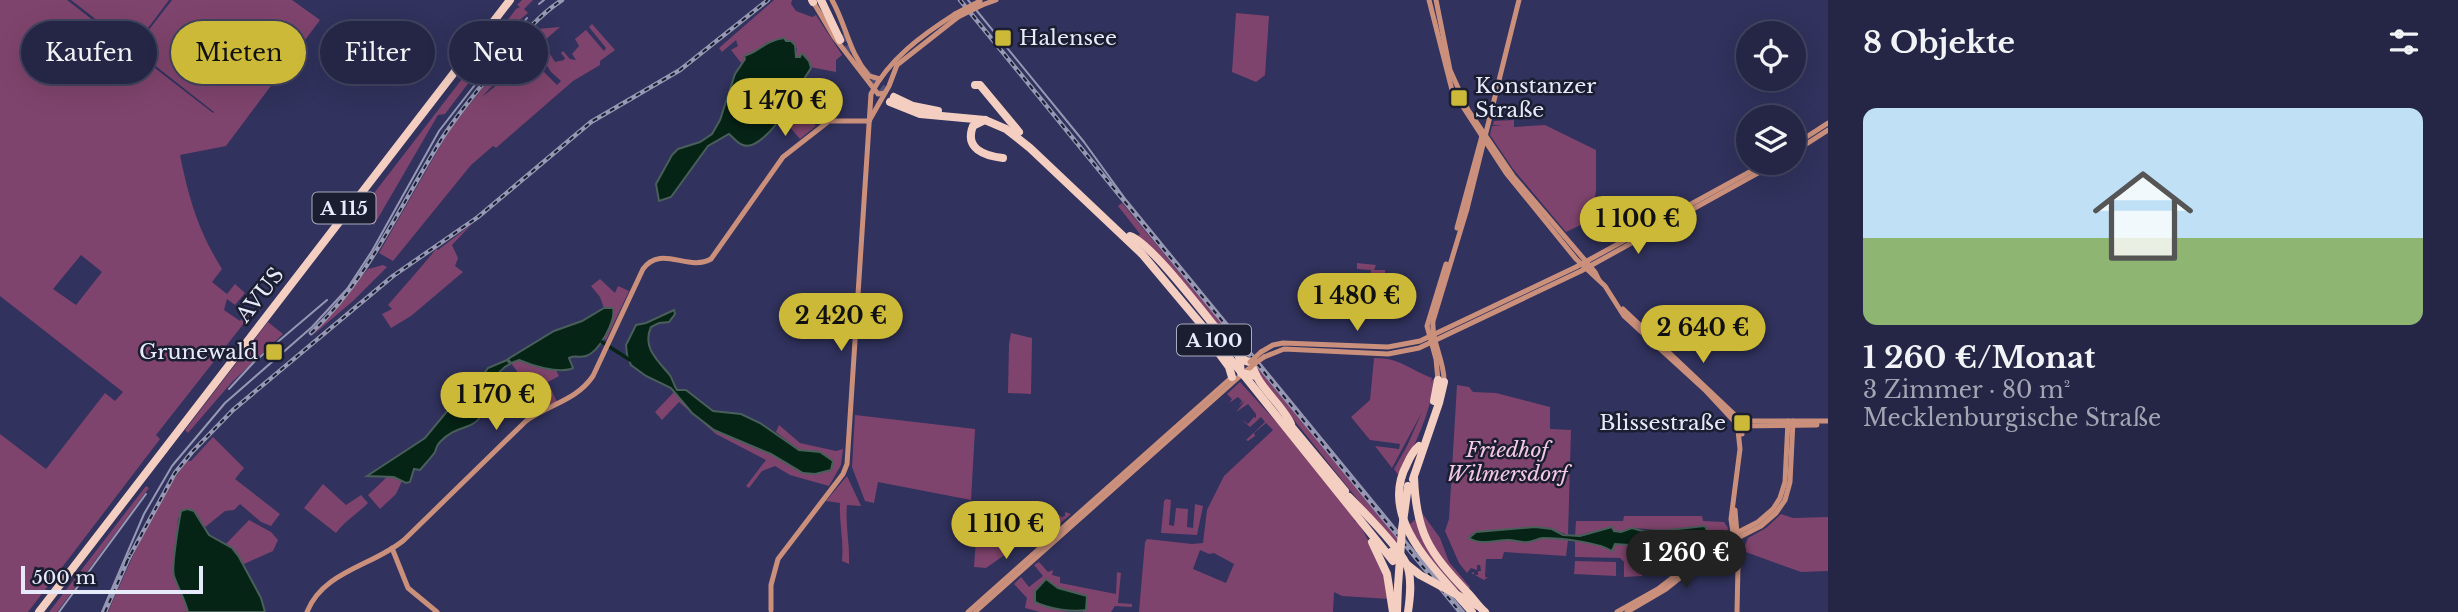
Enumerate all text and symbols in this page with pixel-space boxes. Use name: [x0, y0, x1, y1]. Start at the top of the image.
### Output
chip: Kaufen: [21, 21, 157, 84]
chip: Mieten: [171, 21, 306, 84]
chip: Filter: [320, 21, 435, 84]
chip: Neu: [449, 21, 548, 84]
map controls: [1736, 21, 1806, 175]
button: locate: [1736, 21, 1806, 91]
icon: filters: [2385, 23, 2423, 61]
text: 8 Objekte: [1863, 24, 2015, 61]
place label: Halensee: [1019, 25, 1117, 51]
marker: Halensee: [993, 28, 1013, 48]
place label: Konstanzer Straße: [1475, 73, 1596, 123]
pin: 1 470 €: [720, 78, 850, 138]
text: 1 470 €: [743, 87, 827, 115]
marker: Konstanzer Straße: [1449, 88, 1469, 108]
button: layers: [1736, 105, 1806, 175]
icon: home: [2080, 153, 2206, 279]
road number: A 115: [312, 192, 376, 224]
pin: 1 100 €: [1573, 196, 1703, 256]
text: 1 100 €: [1596, 205, 1680, 233]
street label: AVUS: [230, 262, 290, 328]
pin: 1 480 €: [1292, 274, 1422, 333]
text: 1 480 €: [1313, 282, 1401, 310]
pin: 2 420 €: [776, 294, 906, 353]
text: 2 420 €: [795, 302, 887, 330]
pin: 2 640 €: [1638, 306, 1768, 365]
text: 2 640 €: [1657, 314, 1749, 342]
road number: A 100: [1177, 324, 1251, 356]
place label: Grunewald: [139, 339, 258, 365]
text: 1 260 €/Monat: [1863, 339, 2096, 376]
marker: Grunewald: [264, 342, 284, 362]
pin: 1 170 €: [431, 372, 561, 432]
text: 3 Zimmer · 80 m²: [1863, 376, 2070, 404]
text: 1 170 €: [456, 381, 536, 409]
text: Mecklenburgische Straße: [1863, 404, 2161, 432]
place label: Blissestraße: [1599, 410, 1726, 436]
marker: Blissestraße: [1732, 413, 1752, 433]
park label: Friedhof Wilmersdorf: [1446, 437, 1573, 487]
pin: 1 110 €: [941, 502, 1071, 561]
text: 1 110 €: [967, 510, 1045, 538]
pin: 1 260 €: [1621, 530, 1751, 590]
text: 1 260 €: [1642, 539, 1730, 567]
scale bar: [21, 563, 203, 595]
text: 500 m: [32, 566, 96, 589]

